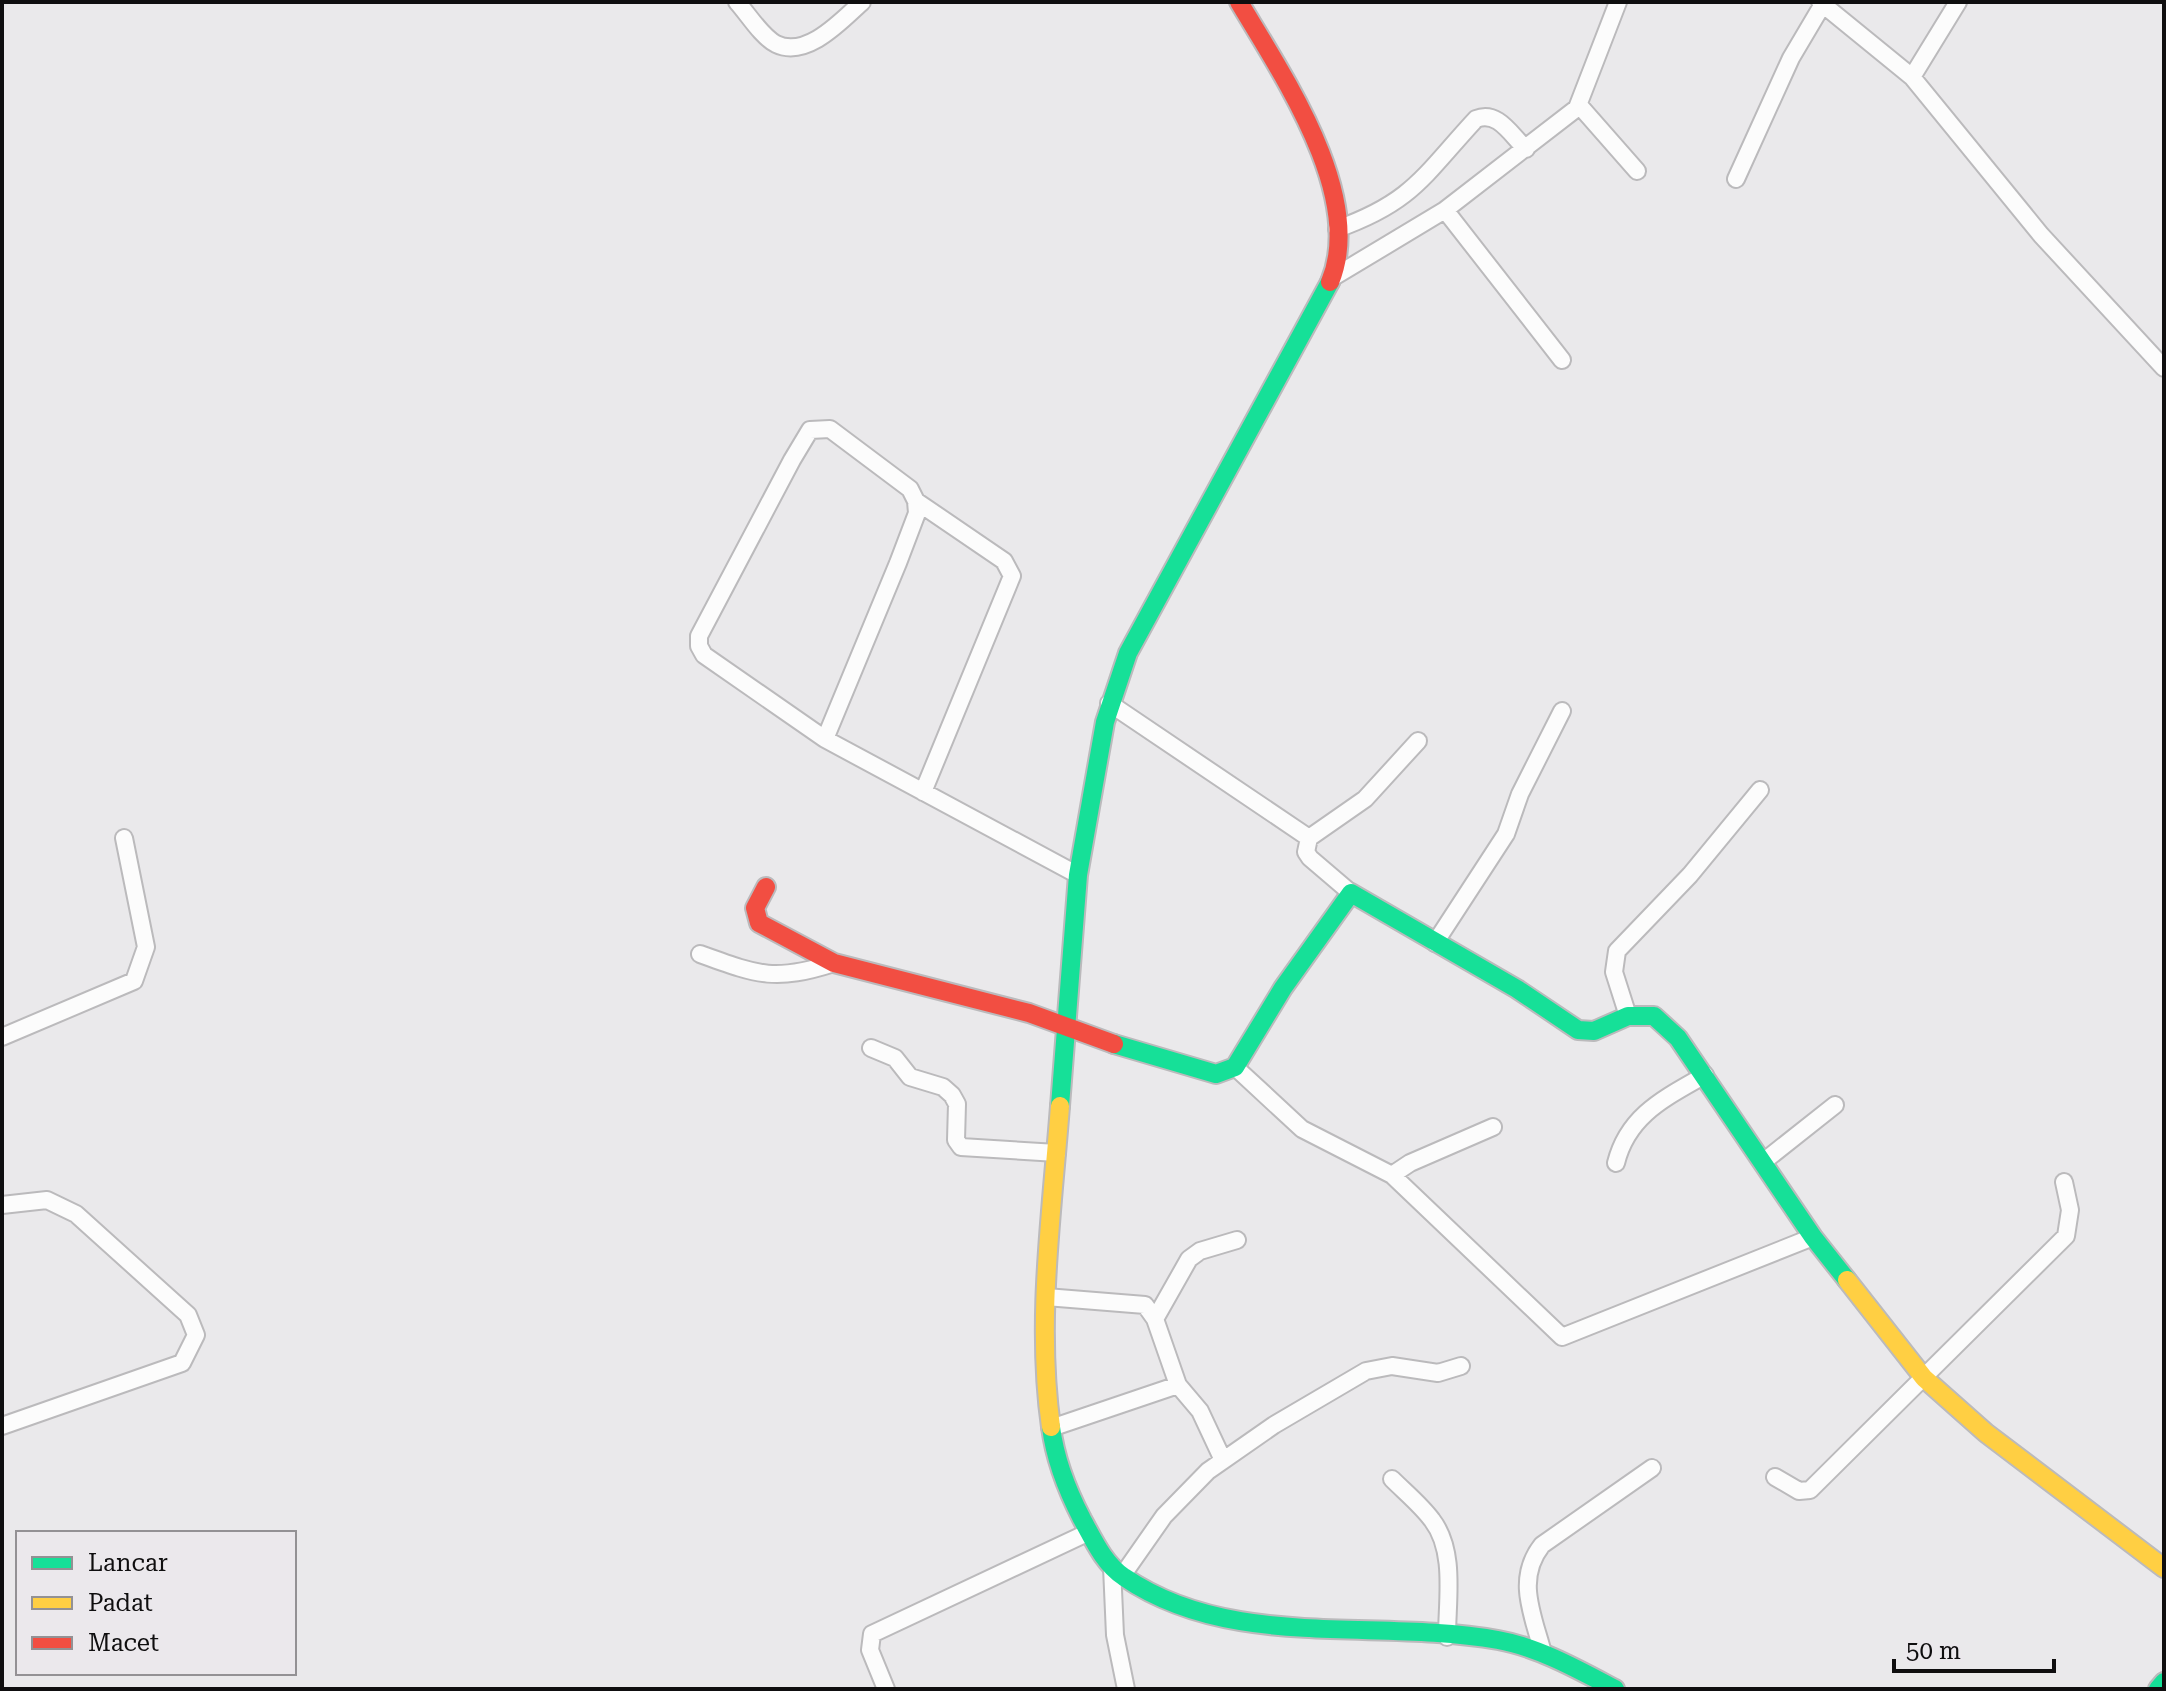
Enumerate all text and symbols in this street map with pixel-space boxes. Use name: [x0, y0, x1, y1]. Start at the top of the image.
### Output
legend: [16, 1531, 296, 1675]
text: Lancar: [88, 1549, 168, 1577]
text: Padat: [88, 1589, 153, 1617]
scale bar: [1894, 1623, 2054, 1673]
text: Macet: [88, 1629, 159, 1657]
text: 50 m: [1906, 1637, 1961, 1665]

